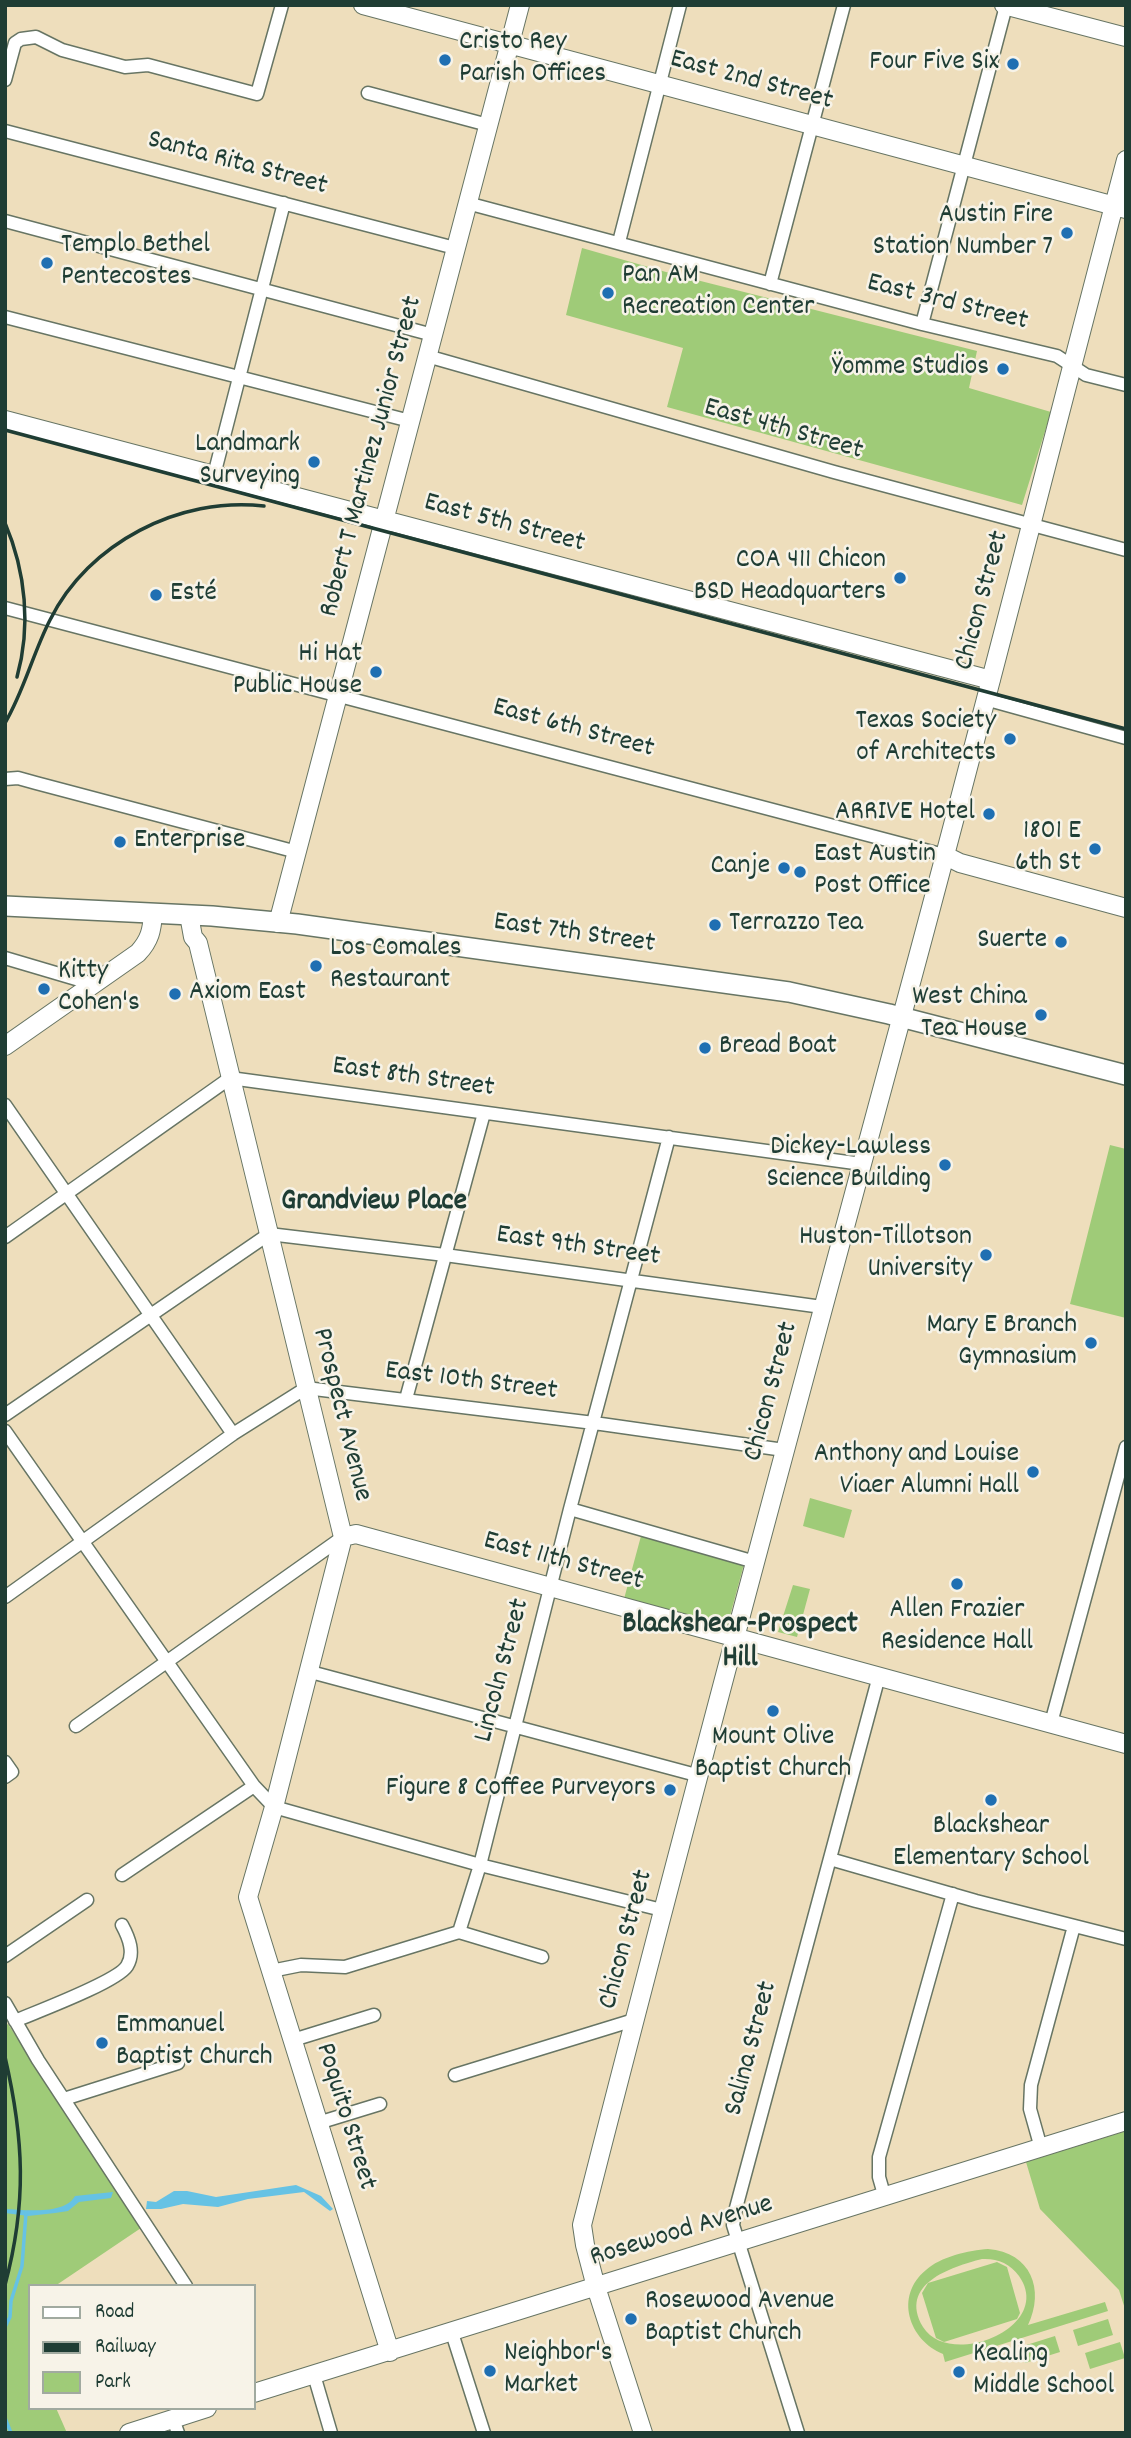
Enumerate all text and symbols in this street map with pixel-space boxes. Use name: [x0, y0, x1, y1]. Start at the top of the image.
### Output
place label: Cristo Rey Parish Offices: [459, 27, 606, 93]
street label: East 2nd Street: [666, 44, 836, 120]
place label: Four Five Six: [869, 47, 999, 81]
marker: Cristo Rey Parish Offices: [437, 52, 453, 68]
marker: Four Five Six: [1005, 56, 1021, 72]
street label: Santa Rita Street: [143, 125, 331, 205]
place label: Austin Fire Station Number 7: [873, 200, 1053, 266]
marker: Austin Fire Station Number 7: [1059, 225, 1075, 241]
place label: Templo Bethel Pentecostes: [61, 230, 210, 296]
marker: Templo Bethel Pentecostes: [39, 255, 55, 271]
place label: Pan AM Recreation Center: [622, 260, 814, 326]
street label: East 3rd Street: [863, 268, 1031, 340]
marker: Pan AM Recreation Center: [600, 285, 616, 301]
street label: Robert T Martinez Junior Street: [314, 293, 432, 621]
place label: Ÿomme Studios: [832, 352, 989, 386]
marker: Ÿomme Studios: [995, 361, 1011, 377]
street label: East 4th Street: [700, 392, 866, 470]
place label: Landmark Surveying: [195, 429, 300, 495]
marker: Landmark Surveying: [306, 454, 322, 470]
street label: East 5th Street: [420, 487, 588, 563]
street label: Chicon Street: [949, 528, 1019, 674]
place label: COA 411 Chicon BSD Headquarters: [694, 545, 886, 611]
marker: COA 411 Chicon BSD Headquarters: [892, 570, 908, 586]
place label: Esté: [170, 578, 217, 612]
marker: Esté: [148, 587, 164, 603]
place label: Hi Hat Public House: [233, 639, 362, 705]
marker: Hi Hat Public House: [368, 664, 384, 680]
street label: East 6th Street: [489, 692, 657, 768]
place label: Texas Society of Architects: [856, 706, 996, 772]
marker: Texas Society of Architects: [1002, 731, 1018, 747]
place label: ARRIVE Hotel: [835, 797, 975, 831]
marker: ARRIVE Hotel: [981, 806, 997, 822]
place label: 1801 E 6th St: [1015, 816, 1081, 882]
place label: Enterprise: [134, 825, 245, 859]
marker: Enterprise: [112, 834, 128, 850]
place label: East Austin Post Office: [814, 839, 936, 905]
marker: 1801 E 6th St: [1087, 841, 1103, 857]
place label: Canje: [710, 851, 770, 885]
marker: Canje: [776, 860, 792, 876]
marker: East Austin Post Office: [792, 864, 808, 880]
street label: East 7th Street: [491, 907, 657, 963]
place label: Terrazzo Tea: [729, 908, 863, 942]
marker: Terrazzo Tea: [707, 917, 723, 933]
place label: Suerte: [977, 925, 1047, 959]
place label: Los Comales Restaurant: [330, 933, 462, 999]
marker: Suerte: [1053, 934, 1069, 950]
place label: Kitty Cohen's: [58, 956, 140, 1022]
marker: Los Comales Restaurant: [308, 958, 324, 974]
place label: Axiom East: [189, 977, 306, 1011]
marker: Kitty Cohen's: [36, 981, 52, 997]
place label: West China Tea House: [912, 982, 1027, 1048]
marker: Axiom East: [167, 986, 183, 1002]
marker: West China Tea House: [1033, 1007, 1049, 1023]
place label: Bread Boat: [719, 1031, 837, 1065]
marker: Bread Boat: [697, 1040, 713, 1056]
street label: East 8th Street: [330, 1051, 496, 1107]
place label: Dickey-Lawless Science Building: [766, 1132, 931, 1198]
marker: Dickey-Lawless Science Building: [937, 1157, 953, 1173]
district label: Grandview Place: [281, 1186, 467, 1222]
street label: East 9th Street: [494, 1220, 662, 1276]
place label: Huston-Tillotson University: [799, 1222, 972, 1288]
marker: Huston-Tillotson University: [978, 1247, 994, 1263]
place label: Mary E Branch Gymnasium: [926, 1310, 1077, 1376]
street label: Chicon Street: [738, 1319, 808, 1465]
street label: Prospect Avenue: [302, 1325, 378, 1505]
marker: Mary E Branch Gymnasium: [1083, 1335, 1099, 1351]
street label: East 10th Street: [383, 1356, 559, 1410]
place label: Anthony and Louise Viaer Alumni Hall: [814, 1439, 1019, 1505]
marker: Anthony and Louise Viaer Alumni Hall: [1025, 1464, 1041, 1480]
street label: East 11th Street: [479, 1526, 647, 1600]
marker: Allen Frazier Residence Hall: [949, 1576, 965, 1592]
place label: Allen Frazier Residence Hall: [881, 1595, 1033, 1661]
street label: Lincoln Street: [469, 1596, 539, 1746]
district label: Blackshear-Prospect Hill: [622, 1609, 858, 1680]
marker: Mount Olive Baptist Church: [765, 1703, 781, 1719]
place label: Mount Olive Baptist Church: [695, 1722, 851, 1788]
place label: Figure 8 Coffee Purveyors: [386, 1773, 656, 1807]
marker: Figure 8 Coffee Purveyors: [662, 1782, 678, 1798]
marker: Blackshear Elementary School: [983, 1792, 999, 1808]
place label: Blackshear Elementary School: [893, 1811, 1089, 1877]
street label: Chicon Street: [593, 1867, 663, 2013]
street label: Salina Street: [719, 1978, 787, 2120]
place label: Emmanuel Baptist Church: [116, 2010, 272, 2076]
marker: Emmanuel Baptist Church: [94, 2035, 110, 2051]
street label: Poquito Street: [306, 2039, 382, 2195]
street label: Rosewood Avenue: [587, 2189, 777, 2277]
legend: [28, 2284, 256, 2410]
place label: Rosewood Avenue Baptist Church: [645, 2286, 834, 2352]
text: Road: [95, 2298, 134, 2328]
marker: Rosewood Avenue Baptist Church: [623, 2311, 639, 2327]
text: Railway: [95, 2333, 156, 2363]
place label: Neighbor's Market: [504, 2338, 613, 2404]
place label: Kealing Middle School: [973, 2339, 1114, 2405]
marker: Neighbor's Market: [482, 2363, 498, 2379]
marker: Kealing Middle School: [951, 2364, 967, 2380]
text: Park: [95, 2368, 131, 2398]

